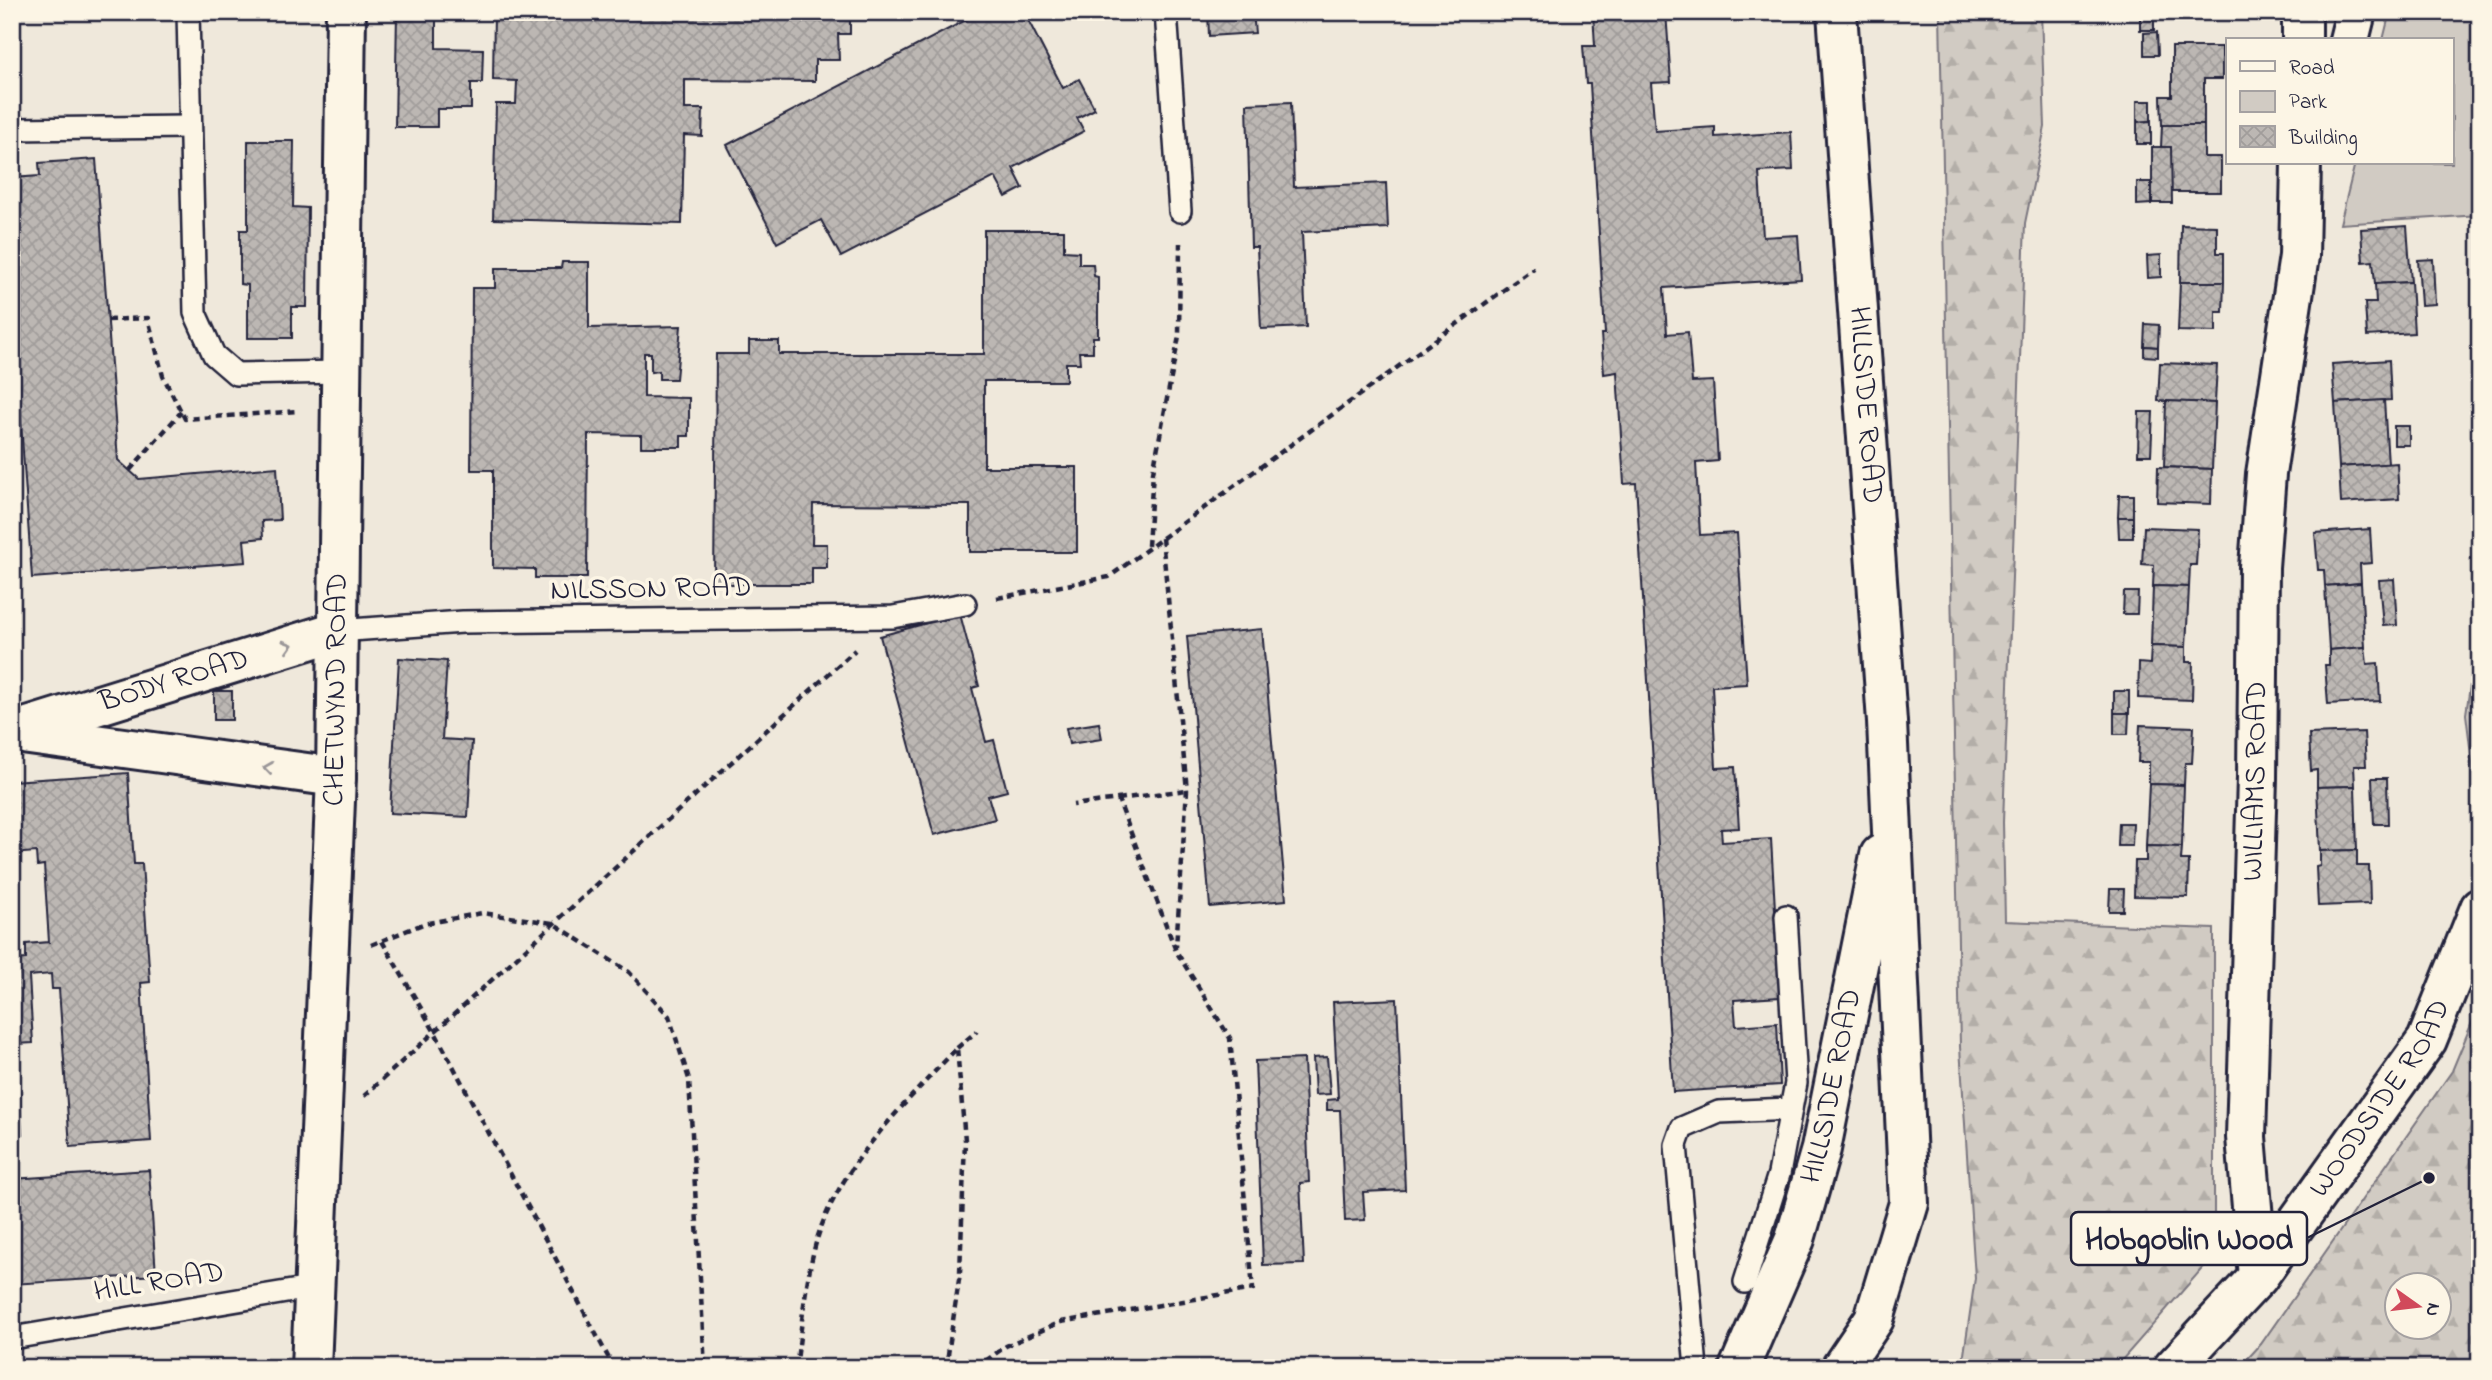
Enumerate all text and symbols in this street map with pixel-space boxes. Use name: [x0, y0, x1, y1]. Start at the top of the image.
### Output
legend: [2226, 38, 2454, 164]
text: Road: [2289, 54, 2335, 84]
text: Park: [2289, 88, 2328, 118]
text: Building: [2288, 124, 2358, 156]
street label: HILLSIDE ROAD: [1836, 305, 1894, 505]
street label: NILSSON ROAD: [550, 566, 752, 614]
street label: CHETWYND ROAD: [313, 573, 361, 807]
street label: BODY ROAD: [93, 638, 254, 726]
one-way arrow: [282, 640, 294, 655]
street label: WILLIAMS ROAD: [2232, 681, 2280, 882]
one-way arrow: [262, 760, 274, 775]
street label: HILLSIDE ROAD: [1790, 985, 1875, 1189]
street label: WOODSIDE ROAD: [2299, 993, 2463, 1207]
callout: Hobgoblin Wood: [2071, 1212, 2307, 1265]
text: Hobgoblin Wood: [2085, 1218, 2293, 1266]
street label: HILL ROAD: [91, 1251, 227, 1315]
north arrow: [2384, 1272, 2454, 1342]
text: N: [2417, 1300, 2447, 1319]

